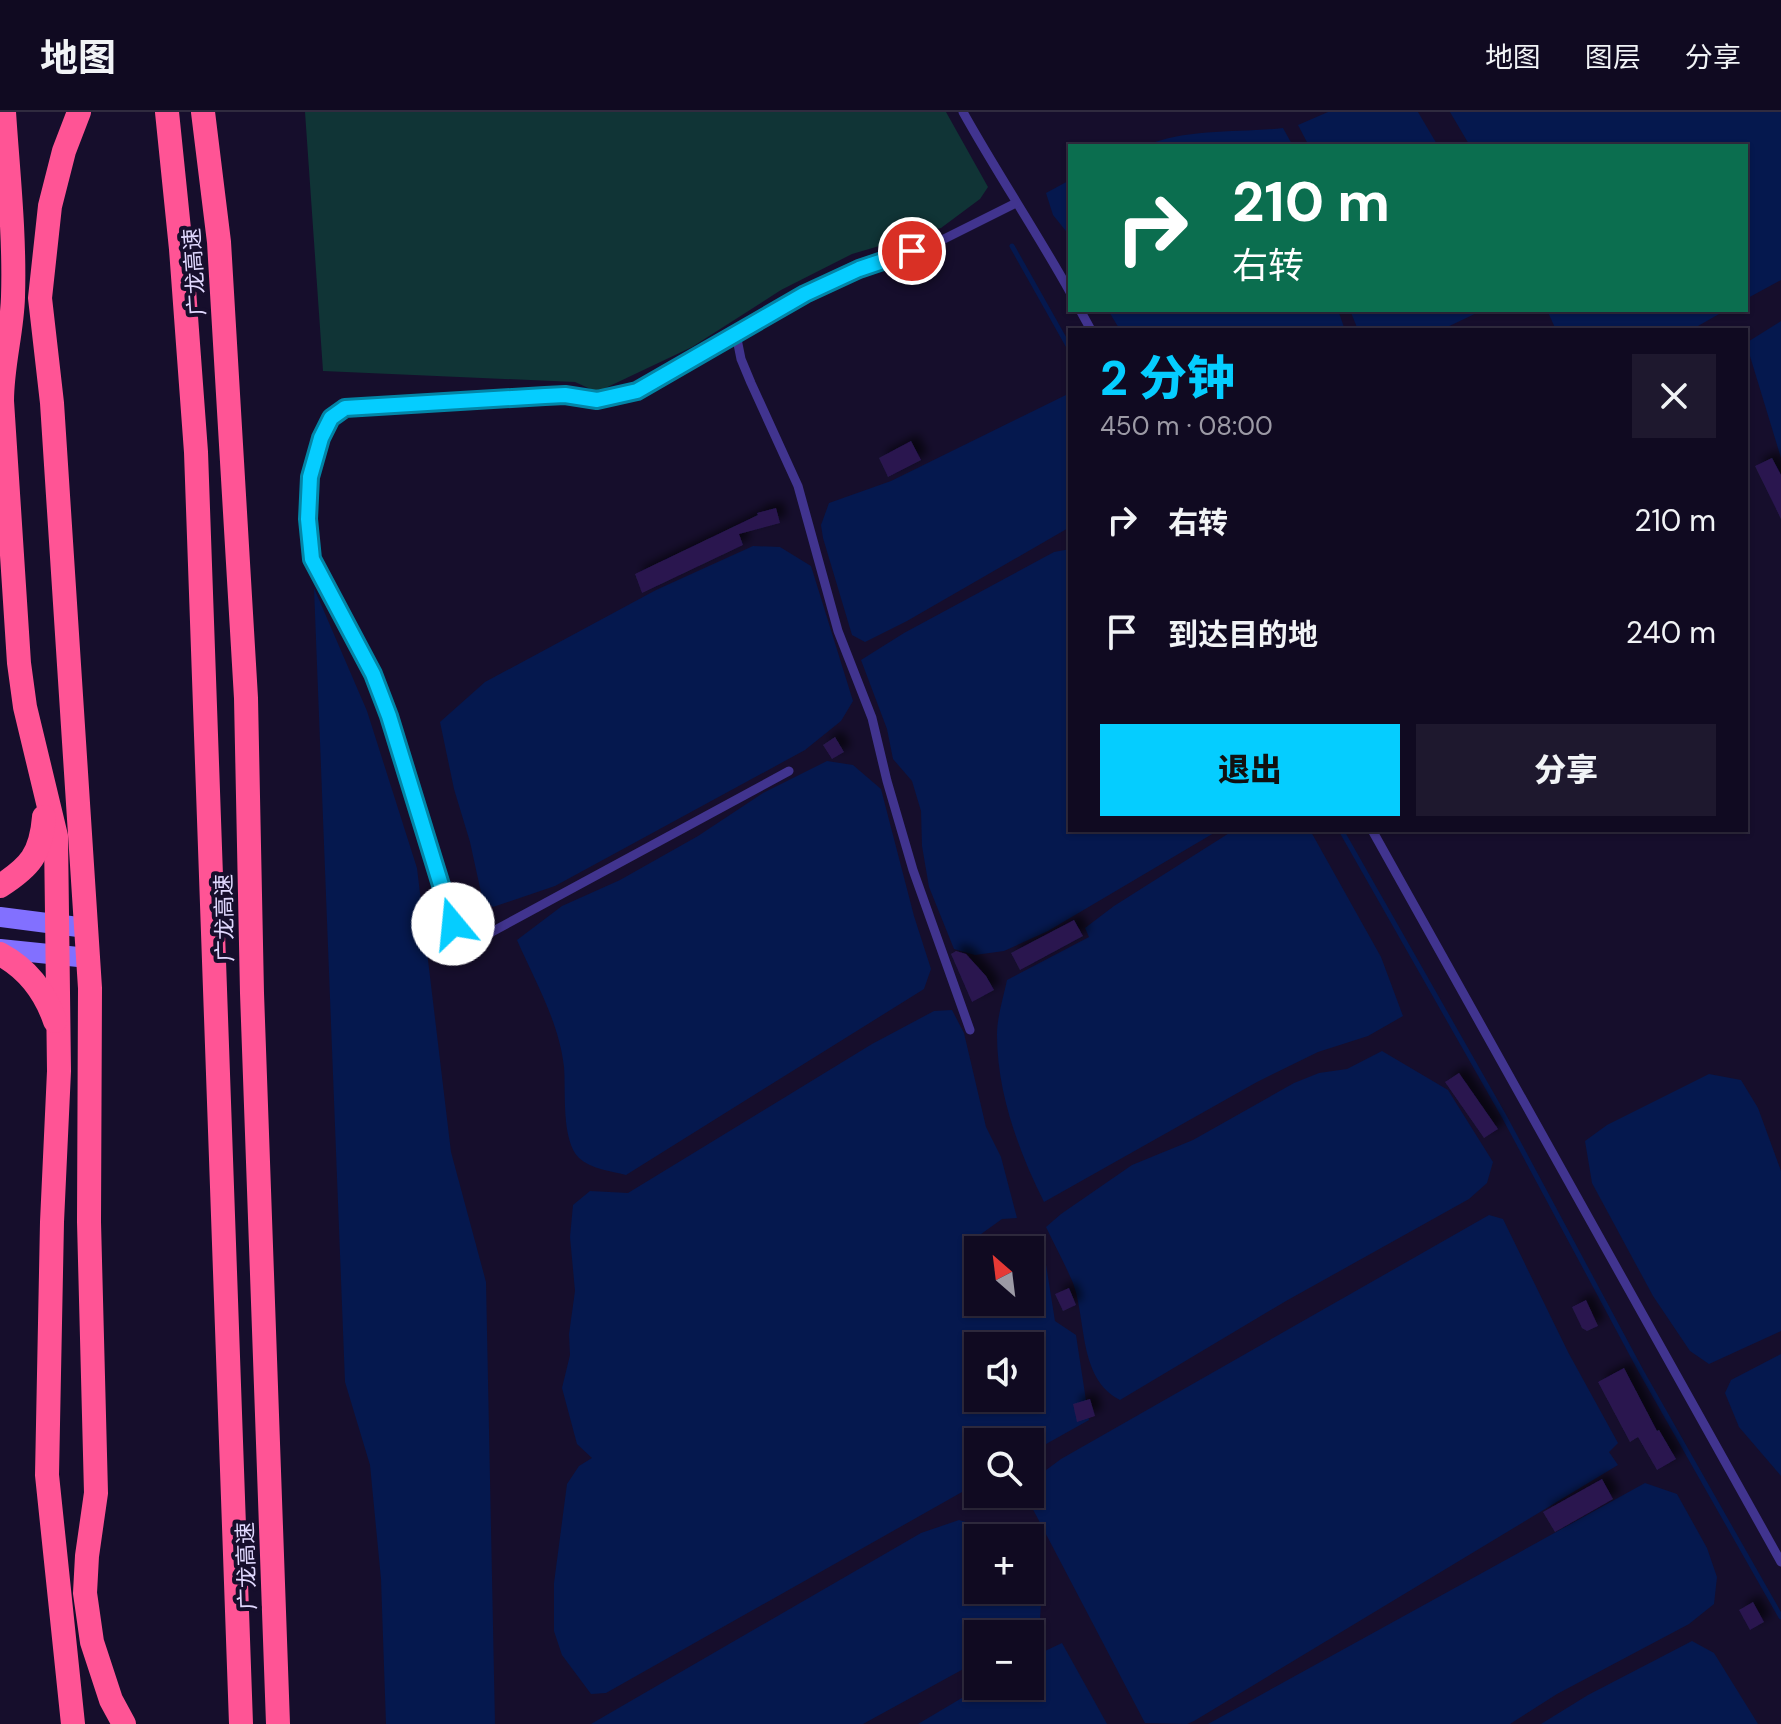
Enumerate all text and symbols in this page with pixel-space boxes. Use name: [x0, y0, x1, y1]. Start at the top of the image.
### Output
text: 地图: [40, 33, 116, 83]
text: 地图: [1485, 39, 1541, 76]
text: 图层: [1585, 39, 1641, 76]
text: 分享: [1685, 39, 1741, 76]
text: 210 m: [1232, 165, 1390, 238]
icon: right: [1100, 176, 1204, 280]
pin: [878, 217, 946, 285]
street label: 广龙高速: [177, 227, 212, 317]
icon: arrive: [890, 229, 934, 273]
text: 右转: [1232, 242, 1304, 289]
text: 2 分钟: [1100, 347, 1235, 410]
button: close: [1632, 354, 1716, 438]
text: 450 m · 08:00: [1100, 409, 1273, 443]
icon: right: [1100, 498, 1144, 542]
text: 210 m: [1634, 501, 1716, 540]
text: 右转: [1168, 503, 1228, 542]
icon: arrive: [1100, 610, 1144, 654]
text: 240 m: [1626, 613, 1716, 652]
text: 到达目的地: [1168, 615, 1318, 654]
button: 退出: [1100, 724, 1400, 816]
button: 分享: [1416, 724, 1716, 816]
street label: 广龙高速: [209, 874, 240, 962]
position arrow: [411, 882, 495, 966]
north arrow: [964, 1236, 1044, 1316]
map controls: [964, 1236, 1044, 1700]
button: sound: [964, 1332, 1044, 1412]
button: search: [964, 1428, 1044, 1508]
street label: 广龙高速: [230, 1521, 263, 1610]
button: +: [964, 1524, 1044, 1604]
button: −: [964, 1620, 1044, 1700]

